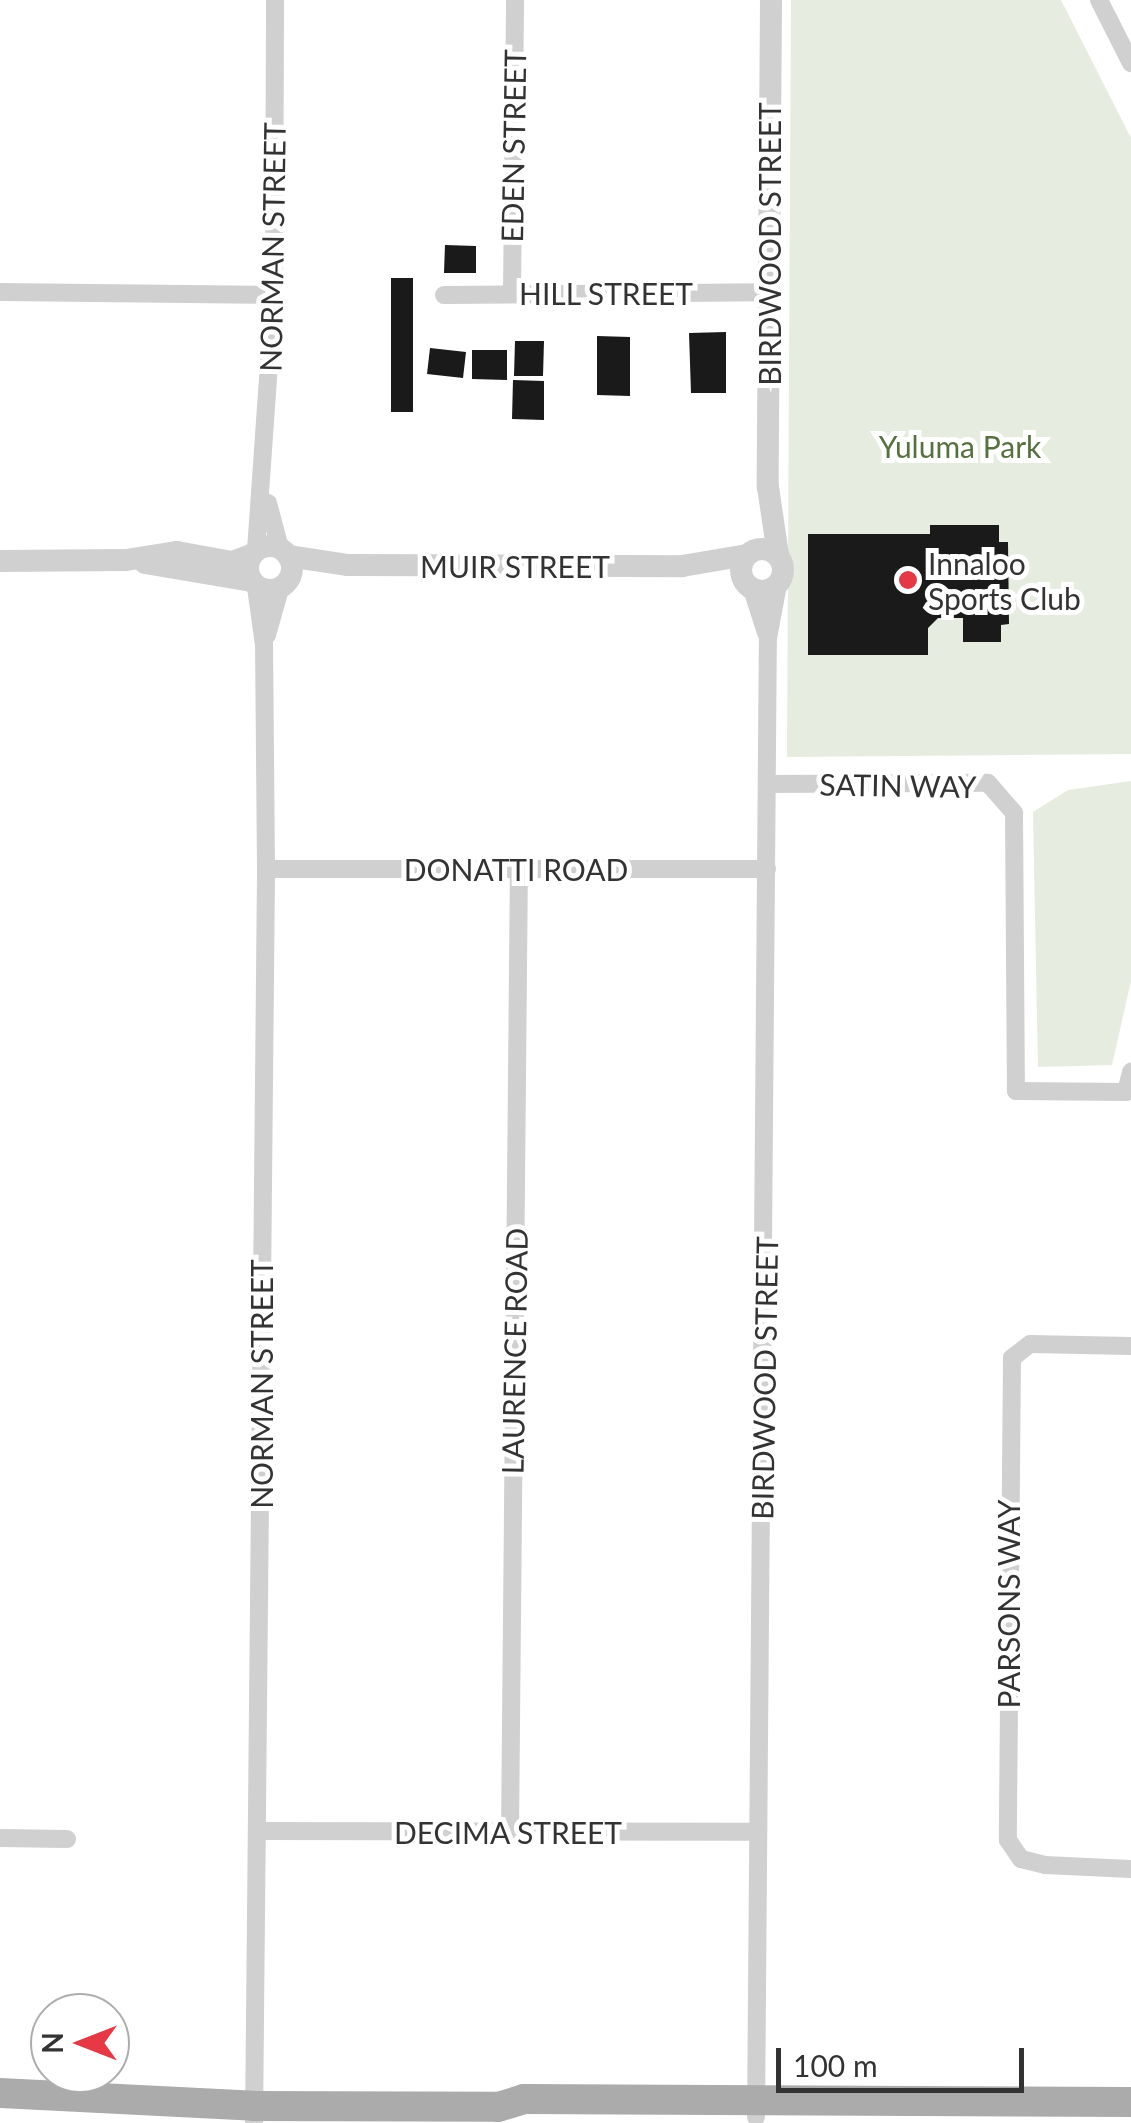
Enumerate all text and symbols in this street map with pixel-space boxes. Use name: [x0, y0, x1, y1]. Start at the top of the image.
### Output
street label: EDEN STREET: [493, 49, 533, 243]
street label: BIRDWOOD STREET: [751, 102, 787, 386]
street label: NORMAN STREET: [252, 122, 292, 372]
street label: HILL STREET: [519, 275, 693, 311]
park label: Yuluma Park: [879, 428, 1041, 464]
place label: Innaloo Sports Club: [928, 545, 1081, 616]
street label: MUIR STREET: [420, 548, 610, 584]
marker: Innaloo Sports Club: [897, 569, 919, 591]
street label: SATIN WAY: [819, 766, 977, 804]
street label: DONATTI ROAD: [404, 851, 628, 887]
street label: LAURENCE ROAD: [494, 1227, 534, 1475]
street label: BIRDWOOD STREET: [744, 1236, 784, 1520]
street label: NORMAN STREET: [243, 1259, 279, 1509]
street label: PARSONS WAY: [990, 1499, 1026, 1709]
street label: DECIMA STREET: [393, 1814, 623, 1850]
north arrow: [30, 1993, 130, 2093]
scale bar: [781, 2028, 1028, 2090]
text: N: [35, 2032, 69, 2054]
text: 100 m: [793, 2047, 878, 2083]

